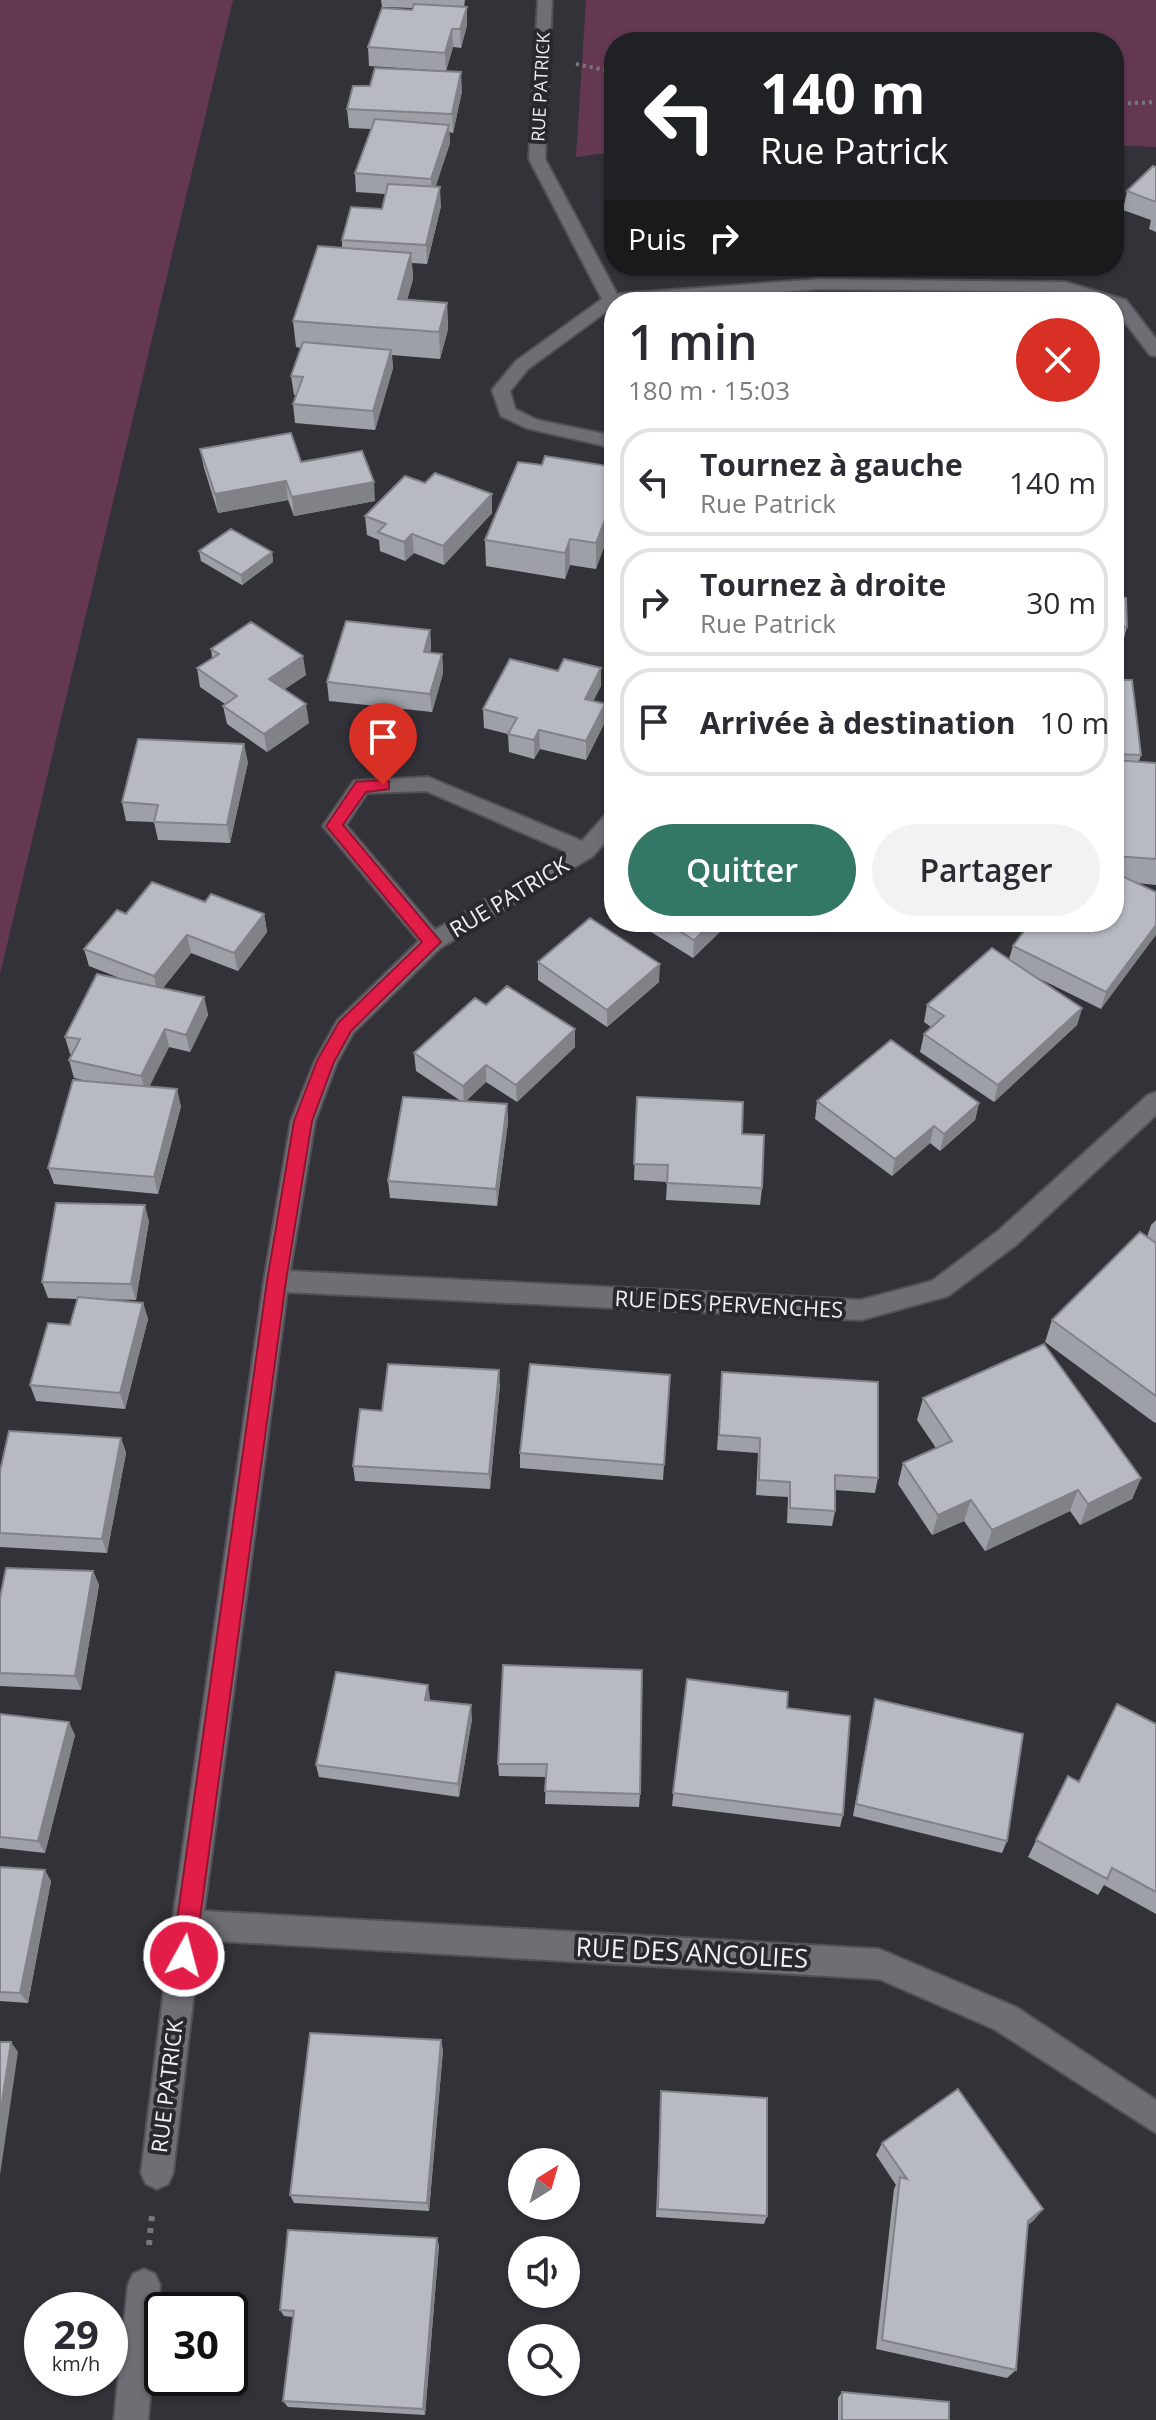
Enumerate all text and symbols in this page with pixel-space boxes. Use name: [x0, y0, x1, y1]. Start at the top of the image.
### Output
street label: RUE PATRICK: [525, 31, 555, 142]
text: 140 m: [760, 54, 926, 130]
icon: left: [628, 64, 732, 168]
text: Rue Patrick: [760, 126, 948, 175]
icon: right: [702, 216, 746, 260]
text: Puis: [628, 218, 686, 259]
text: 1 min: [628, 309, 758, 374]
button: close: [1016, 318, 1100, 402]
text: 180 m · 15:03: [628, 372, 790, 408]
text: Tournez à gauche: [700, 444, 963, 485]
icon: left: [632, 460, 676, 504]
text: 140 m: [1009, 462, 1096, 503]
text: Rue Patrick: [700, 485, 836, 521]
text: Tournez à droite: [700, 564, 946, 605]
icon: right: [632, 580, 676, 624]
text: 30 m: [1026, 582, 1096, 623]
text: Rue Patrick: [700, 605, 836, 641]
icon: arrive: [632, 700, 676, 744]
text: Arrivée à destination: [700, 702, 1015, 743]
text: 10 m: [1039, 702, 1109, 743]
pin: [349, 703, 417, 785]
icon: arrive: [361, 715, 405, 759]
button: Quitter: [628, 824, 856, 916]
button: Partager: [872, 824, 1100, 916]
street label: RUE PATRICK: [443, 849, 574, 943]
street label: RUE DES PERVENCHES: [614, 1282, 844, 1324]
position arrow: [142, 1914, 226, 1998]
street label: RUE DES ANCOLIES: [575, 1928, 809, 1976]
street label: RUE PATRICK: [143, 2017, 189, 2154]
north arrow: [508, 2148, 580, 2220]
map controls: [508, 2148, 580, 2396]
button: sound: [508, 2236, 580, 2308]
speed limit sign: 30: [144, 2292, 248, 2396]
text: 29: [53, 2306, 99, 2361]
button: search: [508, 2324, 580, 2396]
text: km/h: [52, 2350, 100, 2377]

